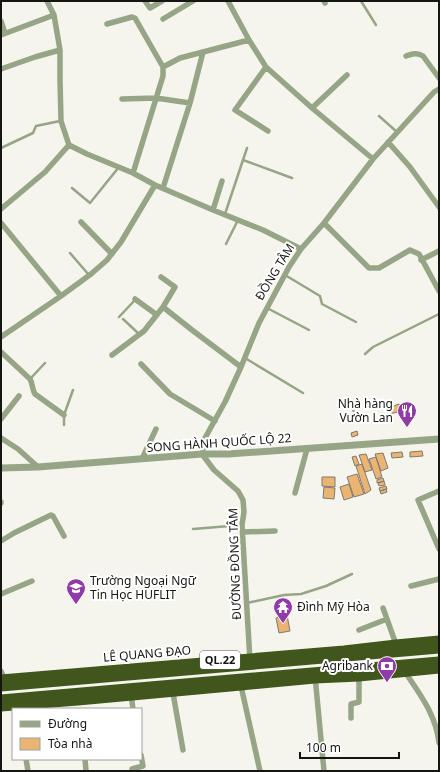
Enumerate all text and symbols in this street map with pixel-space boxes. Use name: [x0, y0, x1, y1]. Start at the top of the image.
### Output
street label: ĐỒNG TÂM: [251, 240, 298, 303]
place label: Nhà hàng Vườn Lan: [338, 395, 393, 426]
restaurant icon: Nhà hàng Vườn Lan: [396, 400, 418, 428]
street label: SONG HÀNH QUỐC LỘ 22: [146, 429, 292, 456]
street label: ĐƯỜNG ĐỒNG TÂM: [224, 508, 245, 620]
place label: Trường Ngoại Ngữ Tin Học HUFLIT: [90, 572, 197, 603]
school or university icon: Trường Ngoại Ngữ Tin Học HUFLIT: [65, 577, 87, 605]
temple icon: Đình Mỹ Hòa: [272, 596, 294, 624]
place label: Đình Mỹ Hòa: [297, 598, 370, 615]
street label: LÊ QUANG ĐẠO: [102, 641, 192, 666]
road number: QL.22: [200, 651, 240, 669]
bank icon: Agribank: [376, 655, 398, 683]
place label: Agribank: [322, 657, 374, 674]
legend: [12, 708, 142, 760]
text: Đường: [48, 715, 87, 732]
scale bar: [300, 734, 399, 760]
text: Tòa nhà: [48, 735, 93, 752]
text: 100 m: [306, 739, 341, 756]

